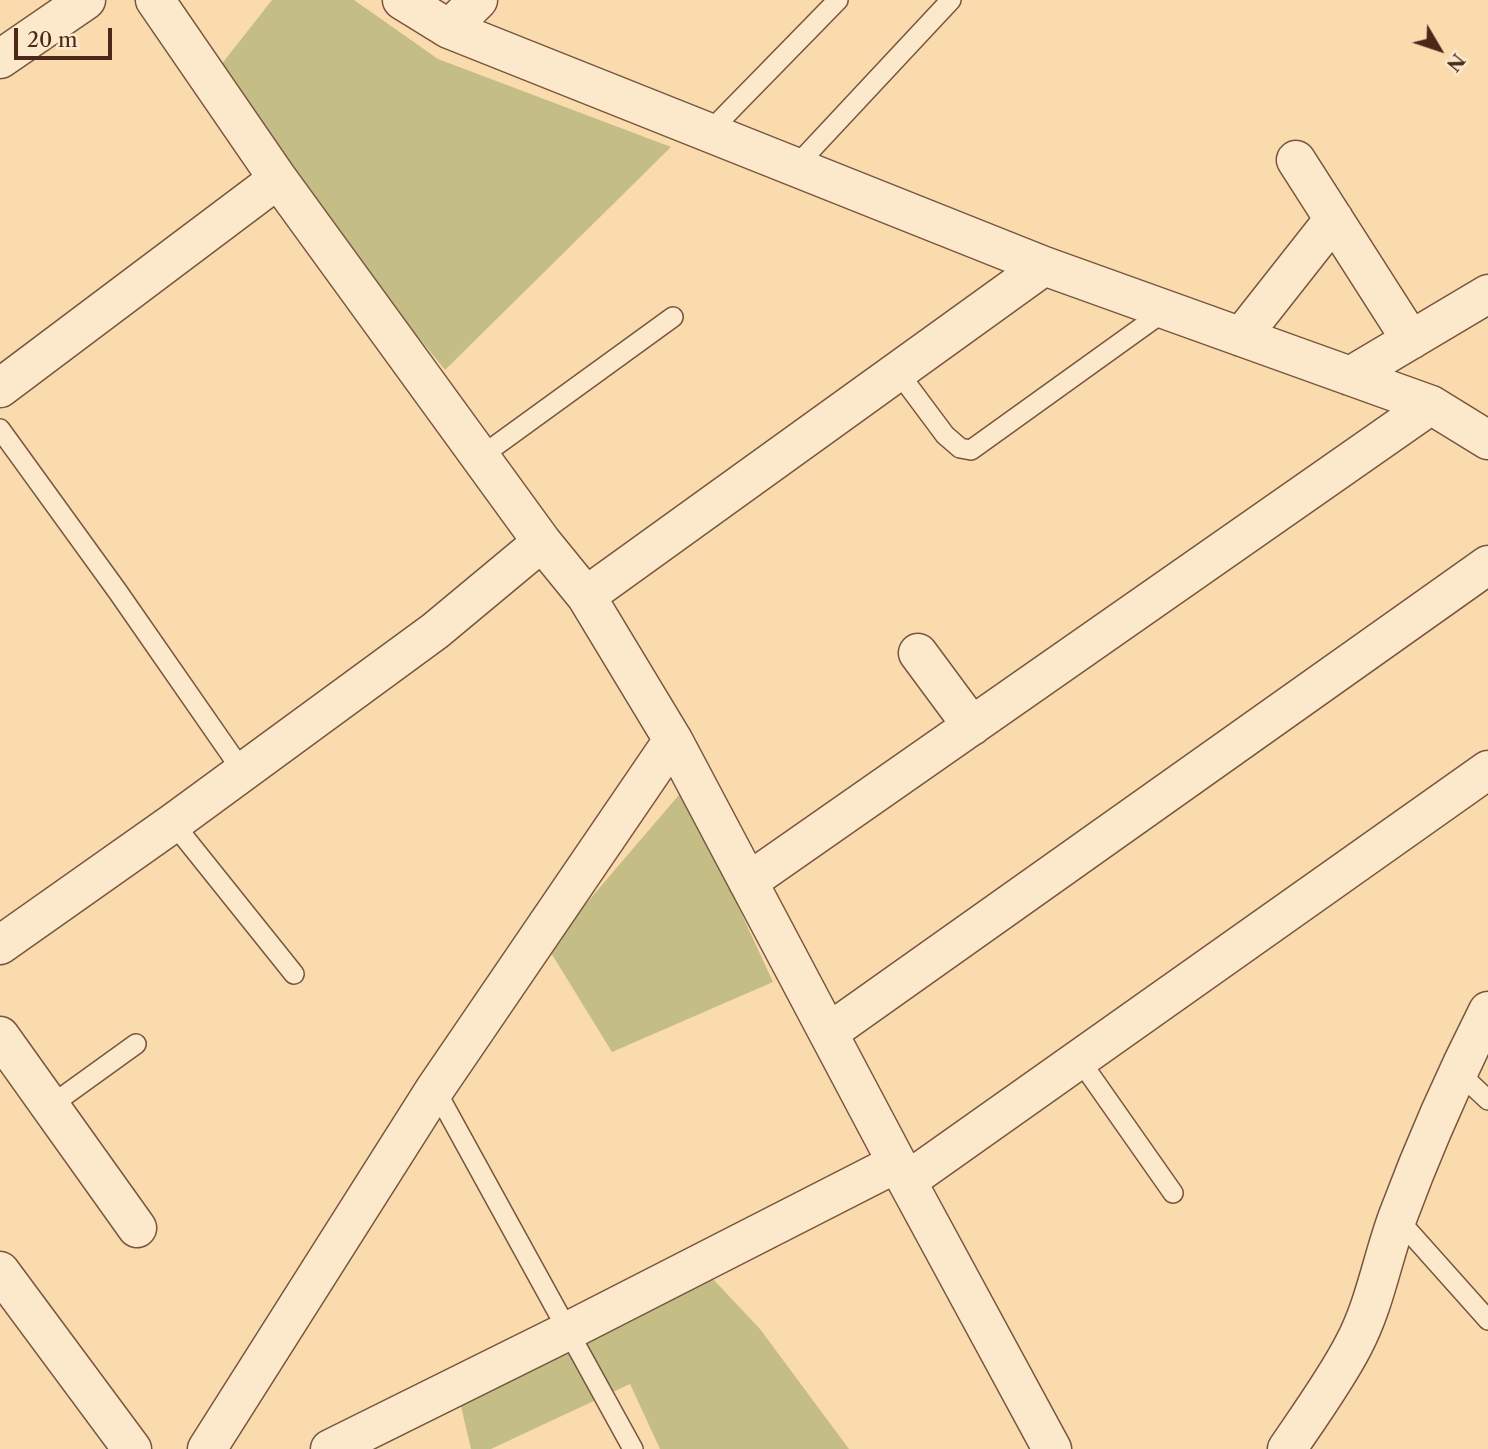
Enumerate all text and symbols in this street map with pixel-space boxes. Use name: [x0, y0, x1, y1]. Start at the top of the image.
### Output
scale bar: [18, 14, 116, 58]
north arrow: [1404, 14, 1474, 84]
text: 20 m: [27, 27, 78, 52]
text: N: [1442, 49, 1470, 76]

